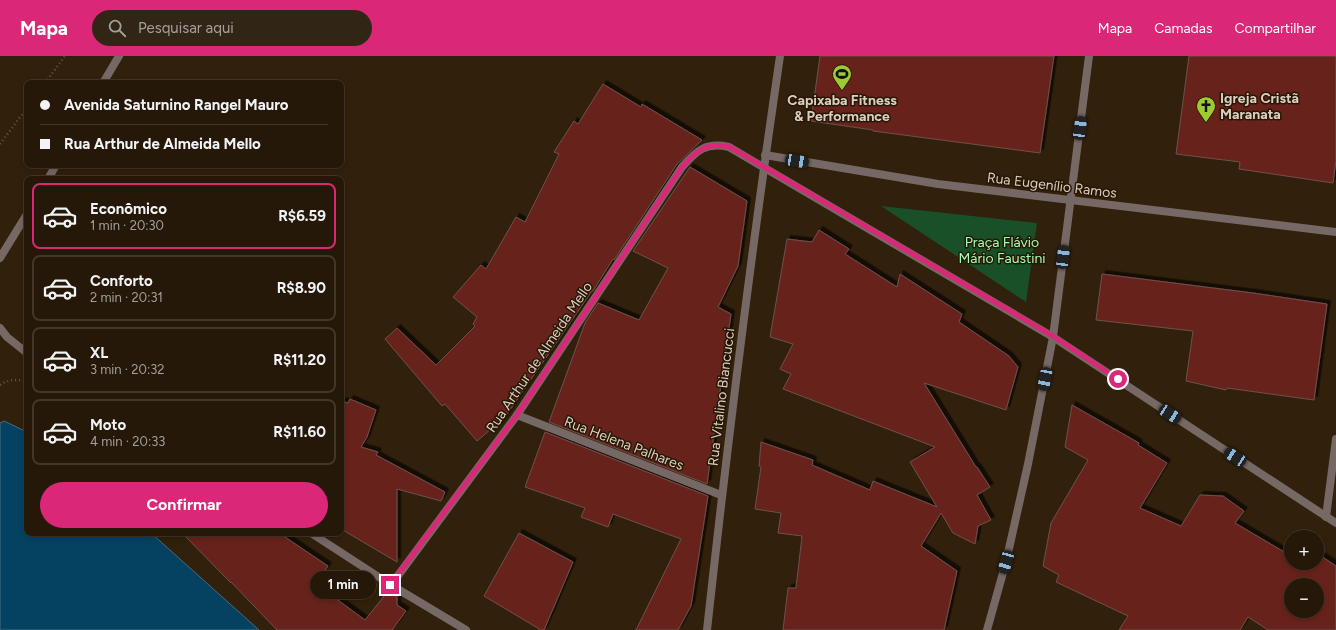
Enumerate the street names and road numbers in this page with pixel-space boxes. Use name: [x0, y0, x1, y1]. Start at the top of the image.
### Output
street label: Rua Eugenílio Ramos: [986, 169, 1118, 202]
street label: Rua Arthur de Almeida Mello: [483, 279, 596, 436]
street label: Rua Vitalino Biancucci: [705, 327, 738, 467]
street label: Rua Helena Palhares: [562, 413, 686, 474]

